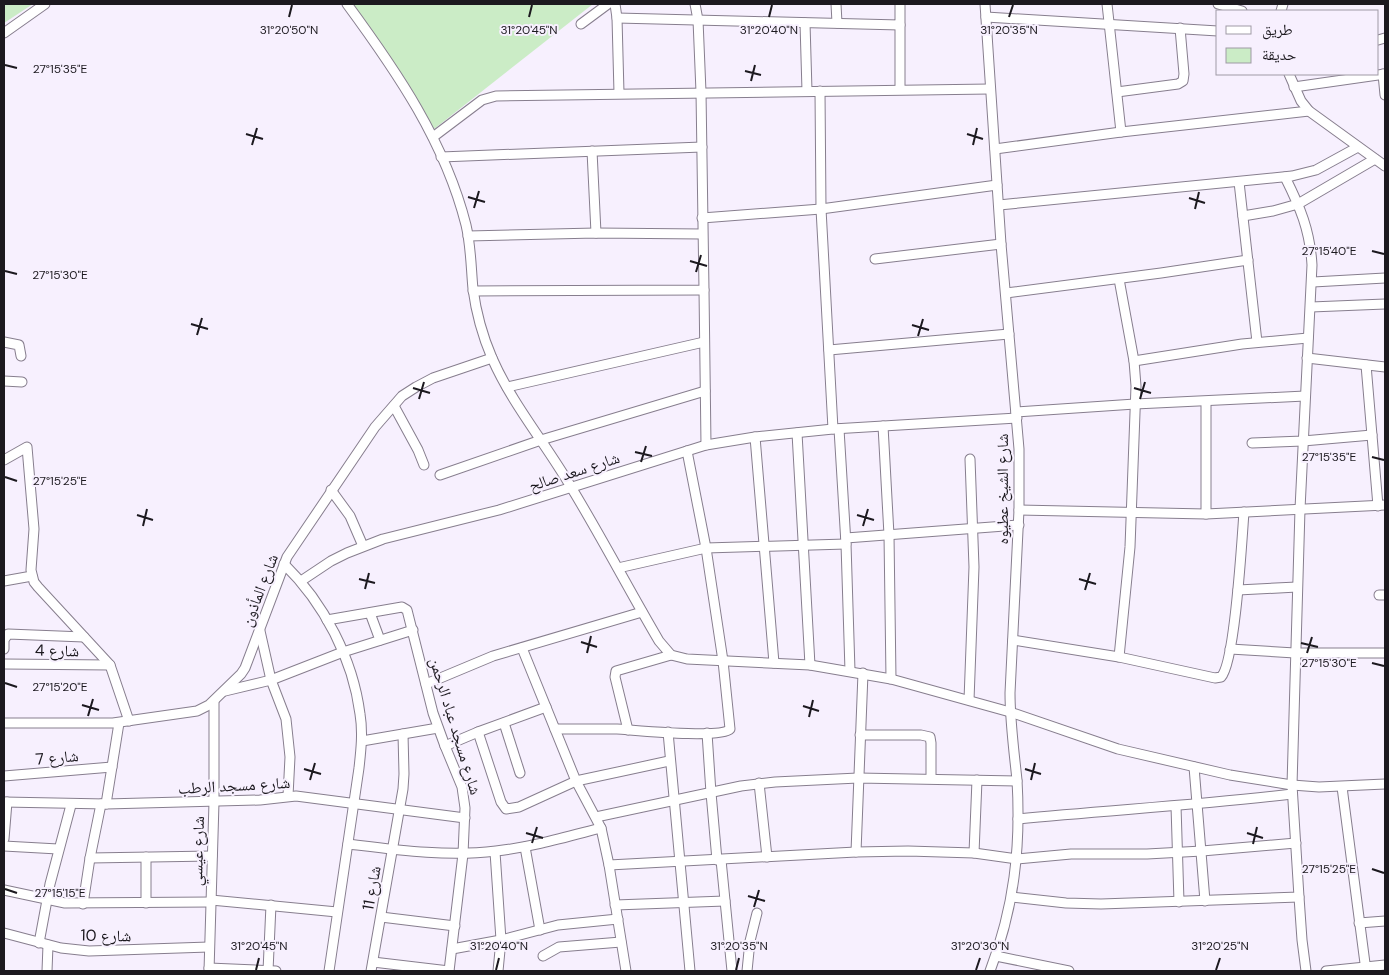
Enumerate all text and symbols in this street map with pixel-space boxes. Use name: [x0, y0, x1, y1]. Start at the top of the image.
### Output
legend: [1216, 10, 1379, 75]
text: طريق: [1262, 20, 1293, 40]
text: 31°20'50"N: [260, 22, 318, 38]
text: 31°20'45"N: [500, 22, 558, 38]
text: 31°20'40"N: [740, 22, 798, 38]
text: 31°20'35"N: [980, 22, 1038, 38]
text: حديقة: [1262, 45, 1297, 65]
text: 27°15'35"E: [33, 61, 87, 77]
text: 27°15'40"E: [1301, 243, 1357, 259]
text: 27°15'30"E: [32, 267, 88, 283]
street label: شارع الشيخ عطيوه: [992, 433, 1013, 545]
street label: شارع سعد صالح: [526, 447, 622, 496]
text: 27°15'35"E: [1302, 449, 1356, 465]
text: 27°15'25"E: [33, 473, 87, 489]
street label: شارع المأذون: [236, 551, 283, 629]
street label: شارع 4: [35, 640, 79, 661]
street label: شارع مسجد عباد الرحمن: [425, 655, 486, 797]
text: 27°15'30"E: [1301, 655, 1357, 671]
text: 27°15'20"E: [32, 679, 88, 695]
street label: شارع 7: [35, 745, 79, 770]
street label: شارع مسجد الرطب: [177, 772, 291, 799]
street label: شارع عيسي: [186, 816, 211, 886]
text: 27°15'25"E: [1302, 861, 1356, 877]
street label: شارع 11: [357, 864, 386, 912]
text: 27°15'15"E: [34, 885, 86, 901]
street label: شارع 10: [80, 925, 131, 946]
text: 31°20'45"N: [230, 938, 288, 954]
text: 31°20'40"N: [470, 938, 528, 954]
text: 31°20'35"N: [710, 938, 768, 954]
text: 31°20'30"N: [951, 938, 1009, 954]
text: 31°20'25"N: [1191, 938, 1249, 954]

